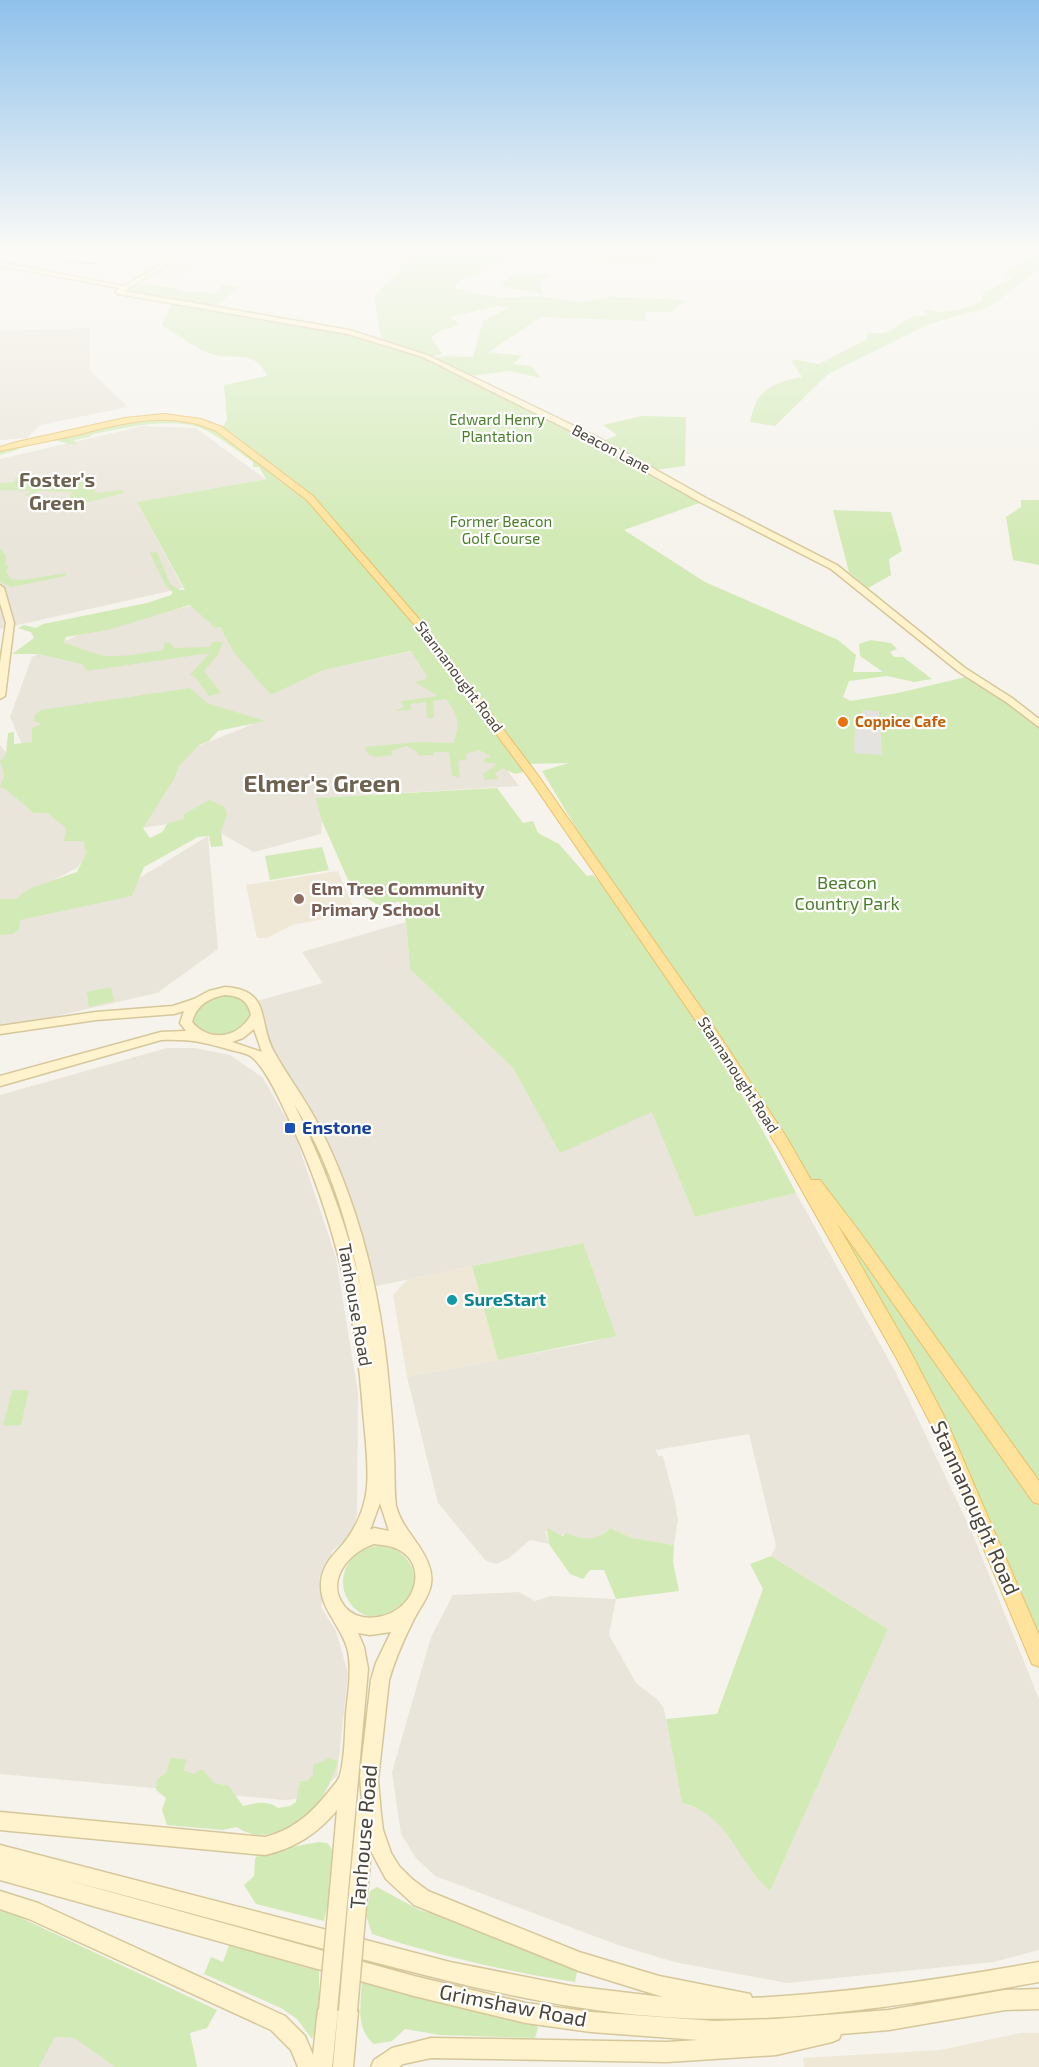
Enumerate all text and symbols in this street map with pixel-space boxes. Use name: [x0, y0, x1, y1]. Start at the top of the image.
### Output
park label: Edward Henry Plantation: [449, 410, 545, 445]
street label: Beacon Lane: [569, 420, 654, 476]
district label: Foster's Green: [19, 467, 95, 514]
park label: Former Beacon Golf Course: [450, 512, 552, 547]
street label: Stannanought Road: [412, 617, 507, 735]
place label: Coppice Cafe: [855, 712, 946, 730]
marker: Coppice Cafe: [836, 715, 850, 729]
district label: Elmer's Green: [244, 768, 400, 797]
park label: Beacon Country Park: [794, 871, 900, 914]
place label: Elm Tree Community Primary School: [311, 877, 486, 920]
marker: Elm Tree Community Primary School: [292, 892, 306, 906]
street label: Stannanought Road: [695, 1013, 783, 1136]
place label: Enstone: [302, 1116, 372, 1138]
marker: Enstone: [283, 1121, 297, 1135]
street label: Tanhouse Road: [334, 1242, 378, 1368]
place label: SureStart: [464, 1288, 547, 1310]
marker: SureStart: [445, 1293, 459, 1307]
street label: Stannanought Road: [927, 1416, 1026, 1598]
street label: Tanhouse Road: [344, 1764, 381, 1910]
street label: Grimshaw Road: [438, 1978, 589, 2031]

